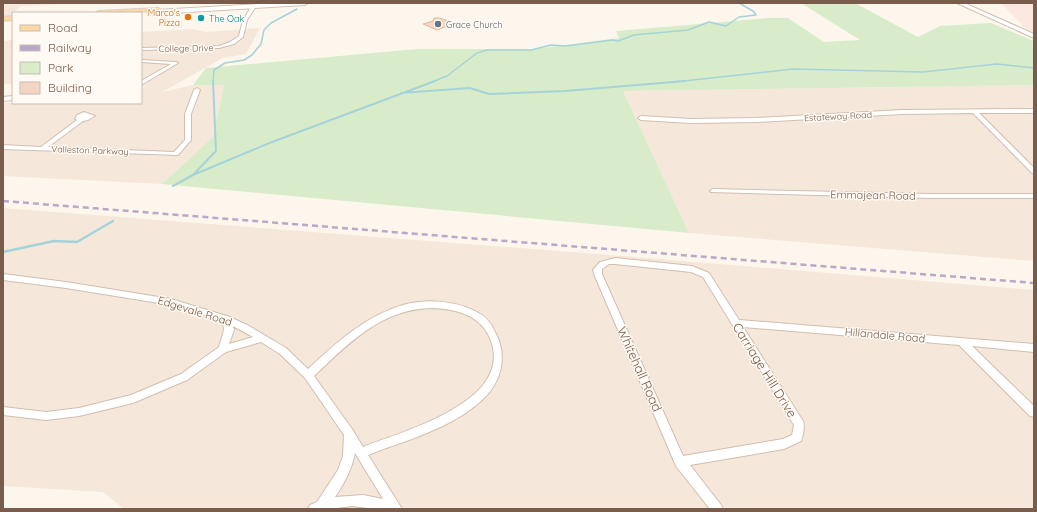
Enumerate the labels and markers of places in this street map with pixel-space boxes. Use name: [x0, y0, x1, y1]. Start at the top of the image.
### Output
place label: Marco's Pizza: [148, 7, 180, 28]
marker: Marco's Pizza: [183, 12, 193, 22]
marker: The Oak: [196, 13, 206, 23]
place label: The Oak: [209, 13, 244, 24]
marker: Grace Church: [433, 19, 443, 29]
place label: Grace Church: [446, 19, 502, 30]

